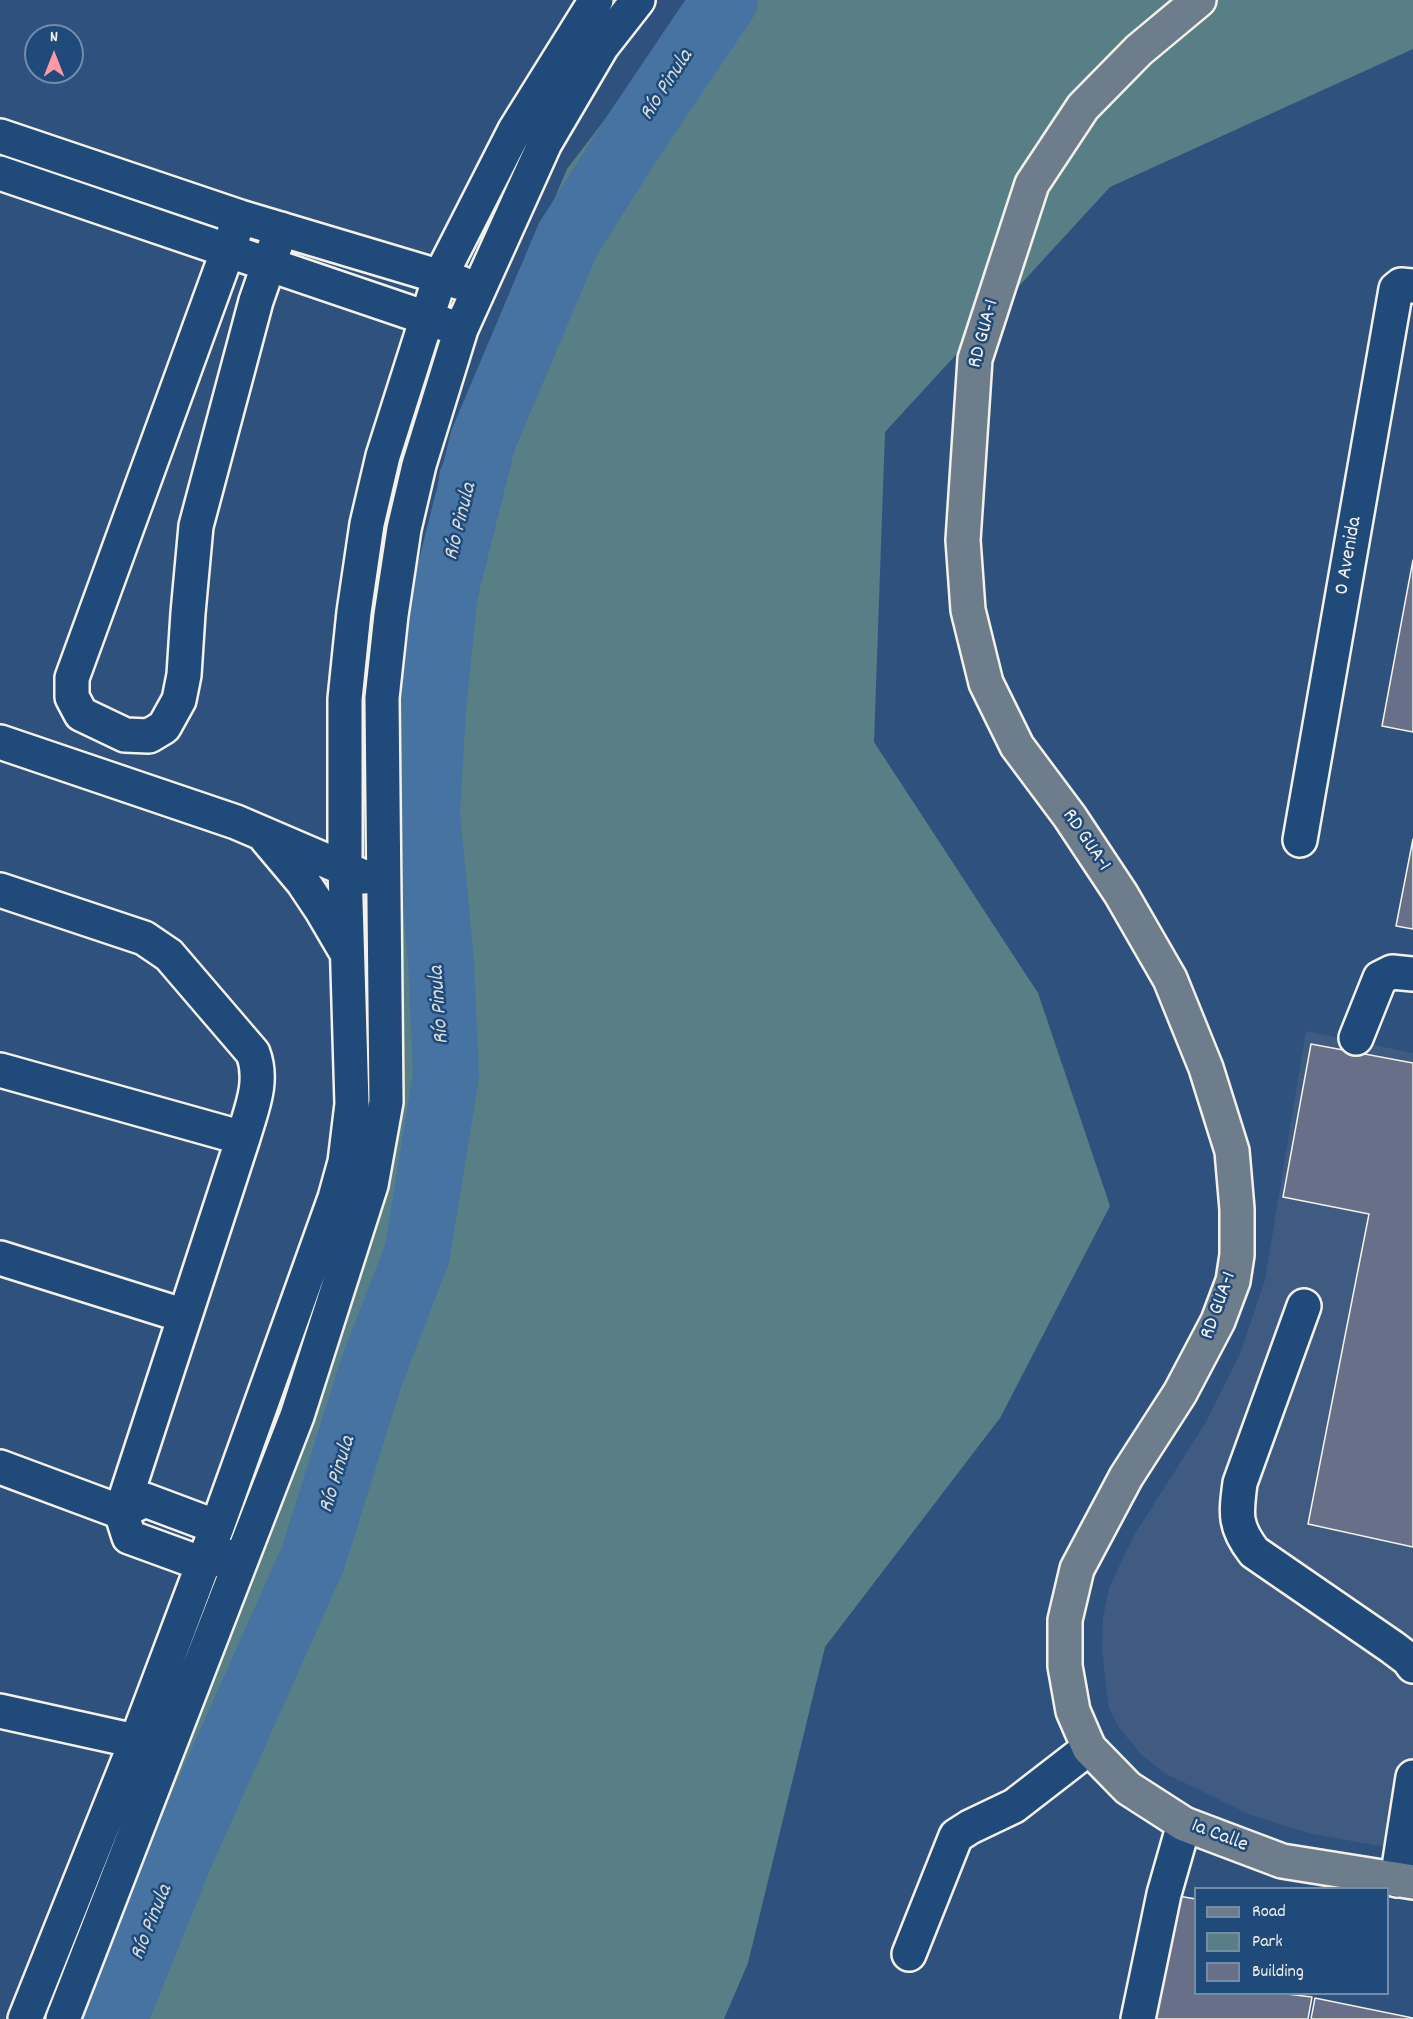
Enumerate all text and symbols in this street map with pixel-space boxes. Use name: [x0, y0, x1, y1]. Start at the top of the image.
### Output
north arrow: [24, 24, 84, 84]
text: N: [50, 26, 58, 49]
water label: Río Pinula: [635, 46, 701, 126]
street label: RD GUA-1: [964, 297, 1006, 371]
water label: Río Pinula: [440, 481, 484, 563]
street label: 0 Avenida: [1331, 515, 1369, 597]
street label: RD GUA-1: [1055, 805, 1115, 877]
water label: Río Pinula: [425, 965, 457, 1045]
street label: RD GUA-1: [1196, 1269, 1244, 1343]
water label: Río Pinula: [315, 1433, 363, 1517]
street label: 1a Calle: [1187, 1815, 1251, 1859]
water label: Río Pinula: [126, 1882, 180, 1964]
legend: [1194, 1887, 1389, 1995]
text: Road: [1252, 1900, 1286, 1925]
text: Park: [1252, 1930, 1283, 1955]
text: Building: [1252, 1960, 1304, 1985]

